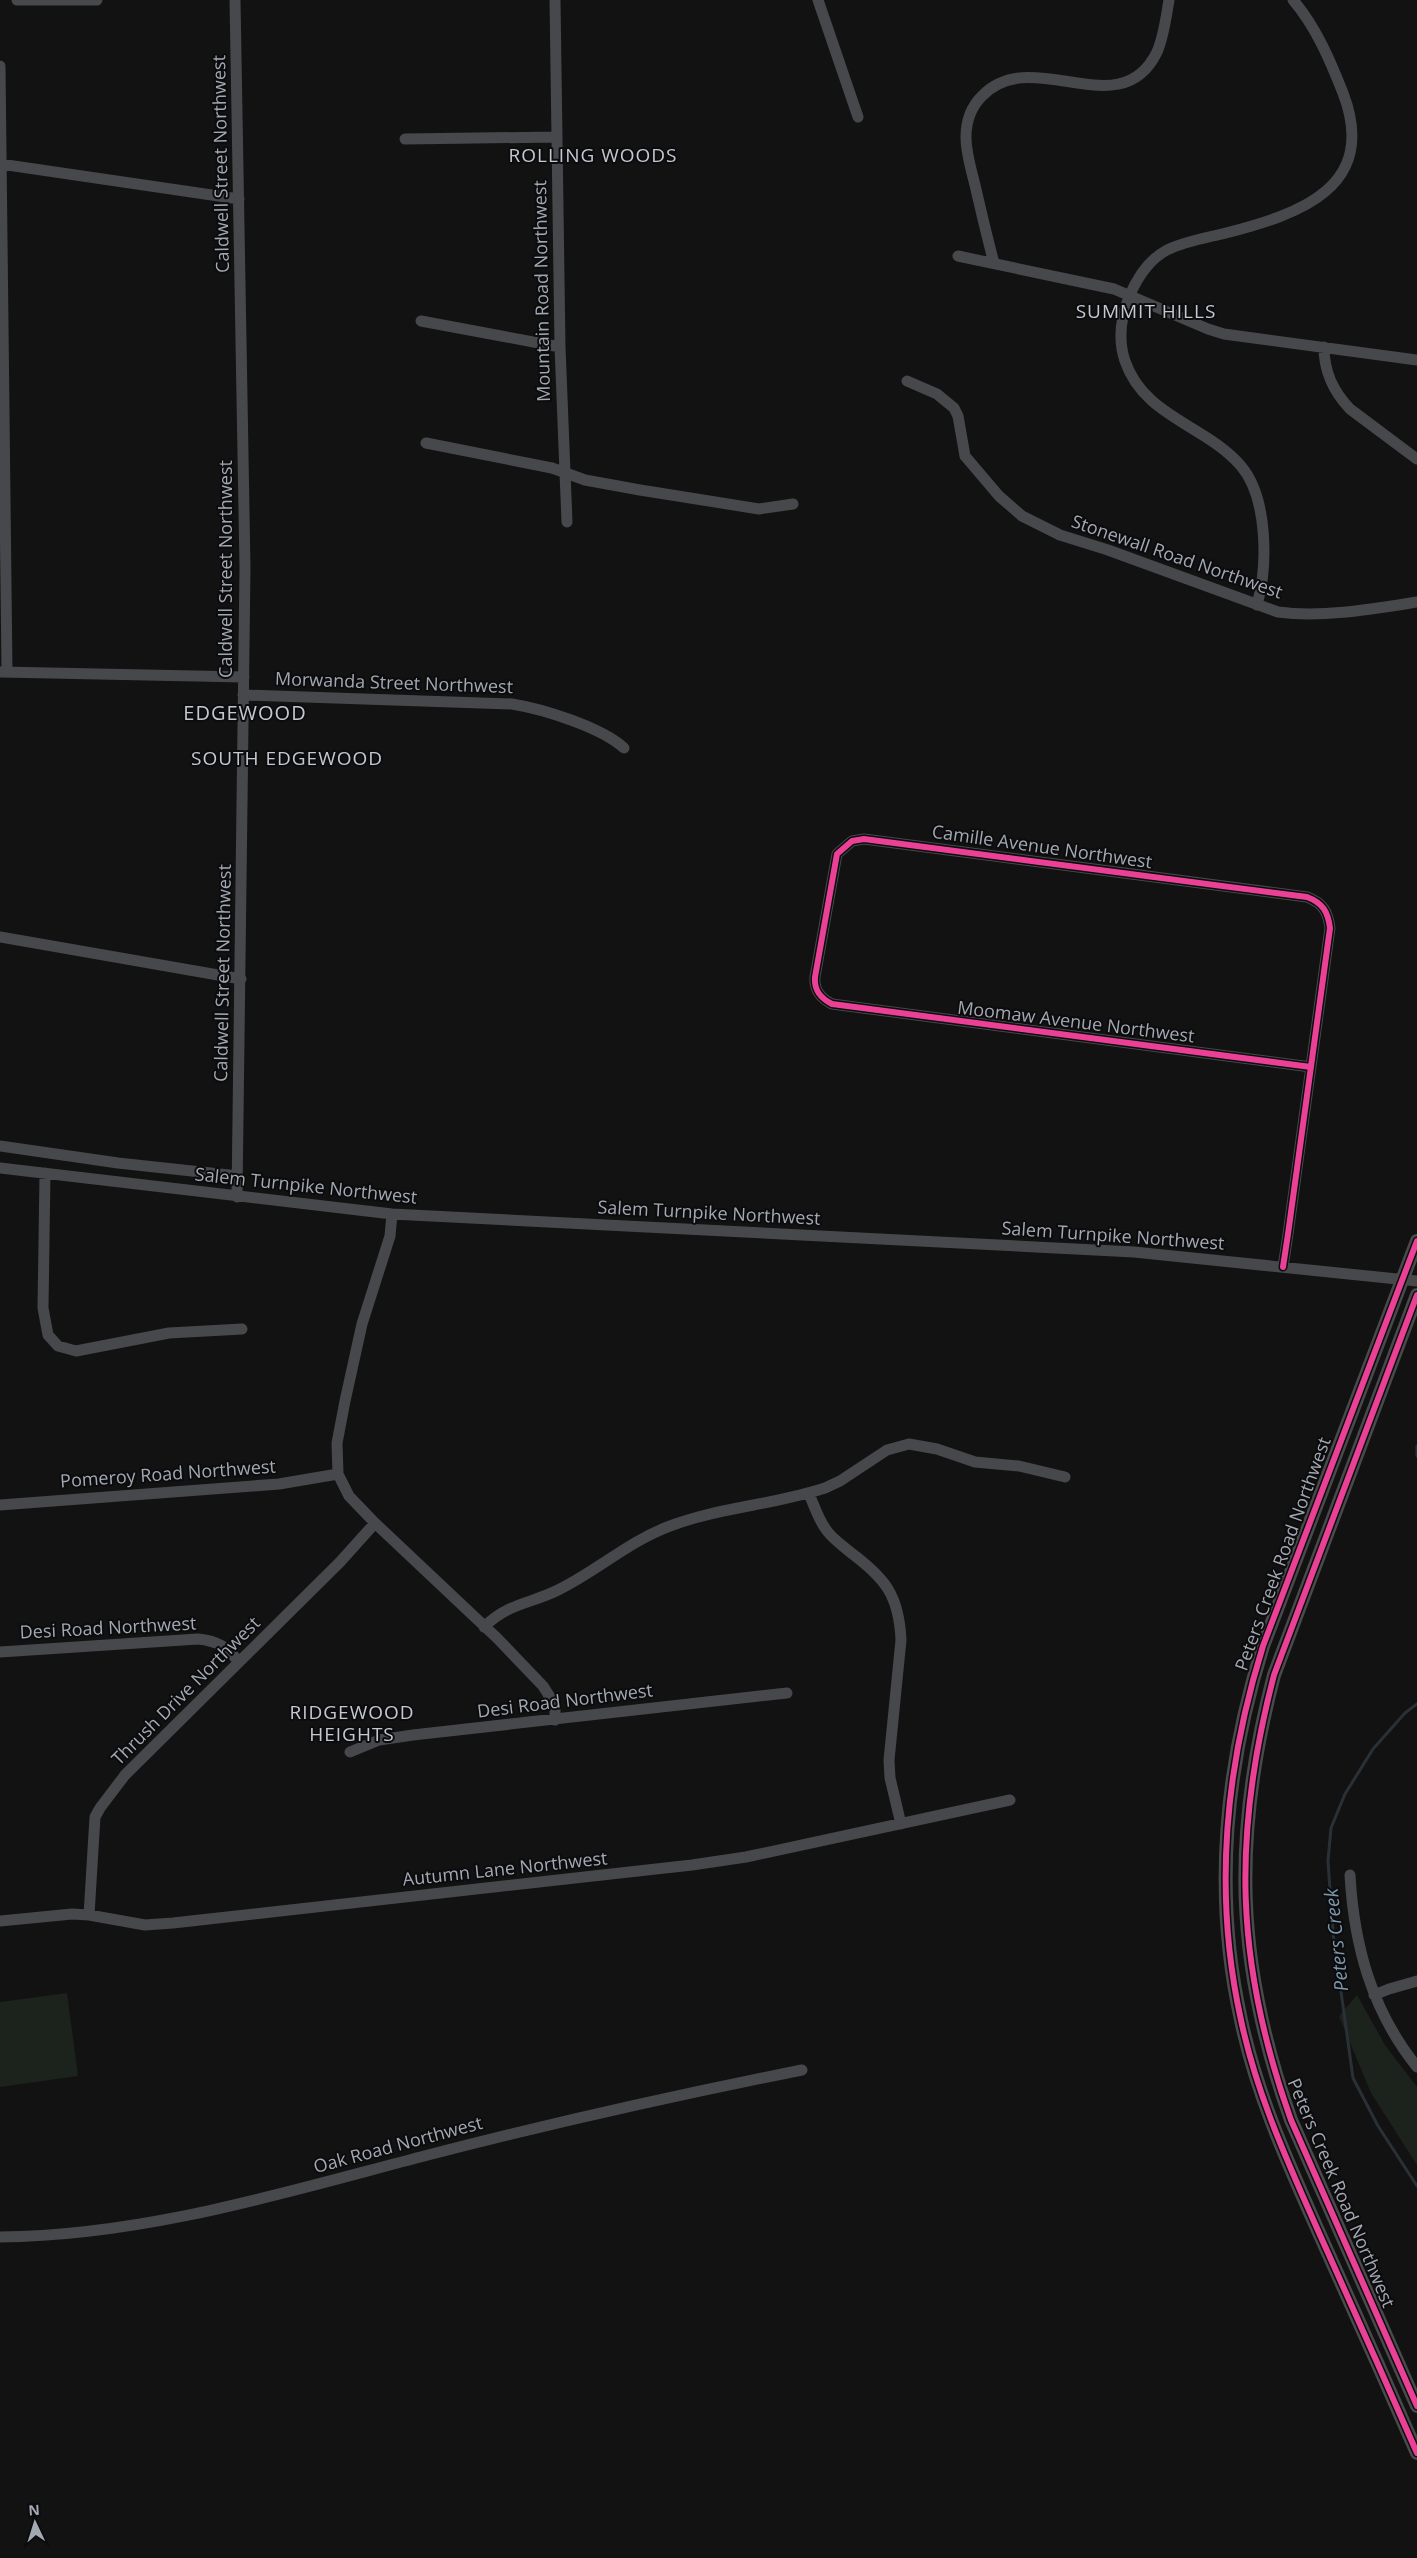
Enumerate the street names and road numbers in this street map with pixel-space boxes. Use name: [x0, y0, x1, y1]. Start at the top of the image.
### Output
street label: Caldwell Street Northwest: [206, 55, 234, 273]
street label: Mountain Road Northwest: [527, 180, 555, 402]
street label: Caldwell Street Northwest: [213, 460, 237, 678]
street label: Stonewall Road Northwest: [1069, 509, 1286, 604]
street label: Morwanda Street Northwest: [275, 666, 514, 698]
street label: Camille Avenue Northwest: [931, 819, 1154, 873]
street label: Caldwell Street Northwest: [208, 864, 236, 1082]
street label: Moomaw Avenue Northwest: [956, 995, 1196, 1047]
street label: Salem Turnpike Northwest: [194, 1161, 418, 1209]
street label: Salem Turnpike Northwest: [597, 1194, 821, 1230]
street label: Salem Turnpike Northwest: [1001, 1215, 1225, 1255]
street label: Peters Creek Road Northwest: [1229, 1434, 1336, 1674]
street label: Pomeroy Road Northwest: [59, 1453, 277, 1493]
street label: Desi Road Northwest: [19, 1610, 197, 1644]
street label: Thrush Drive Northwest: [106, 1611, 265, 1770]
street label: Desi Road Northwest: [476, 1677, 654, 1723]
street label: Autumn Lane Northwest: [401, 1845, 608, 1891]
street label: Peters Creek Road Northwest: [1283, 2074, 1401, 2311]
street label: Oak Road Northwest: [311, 2110, 485, 2178]

